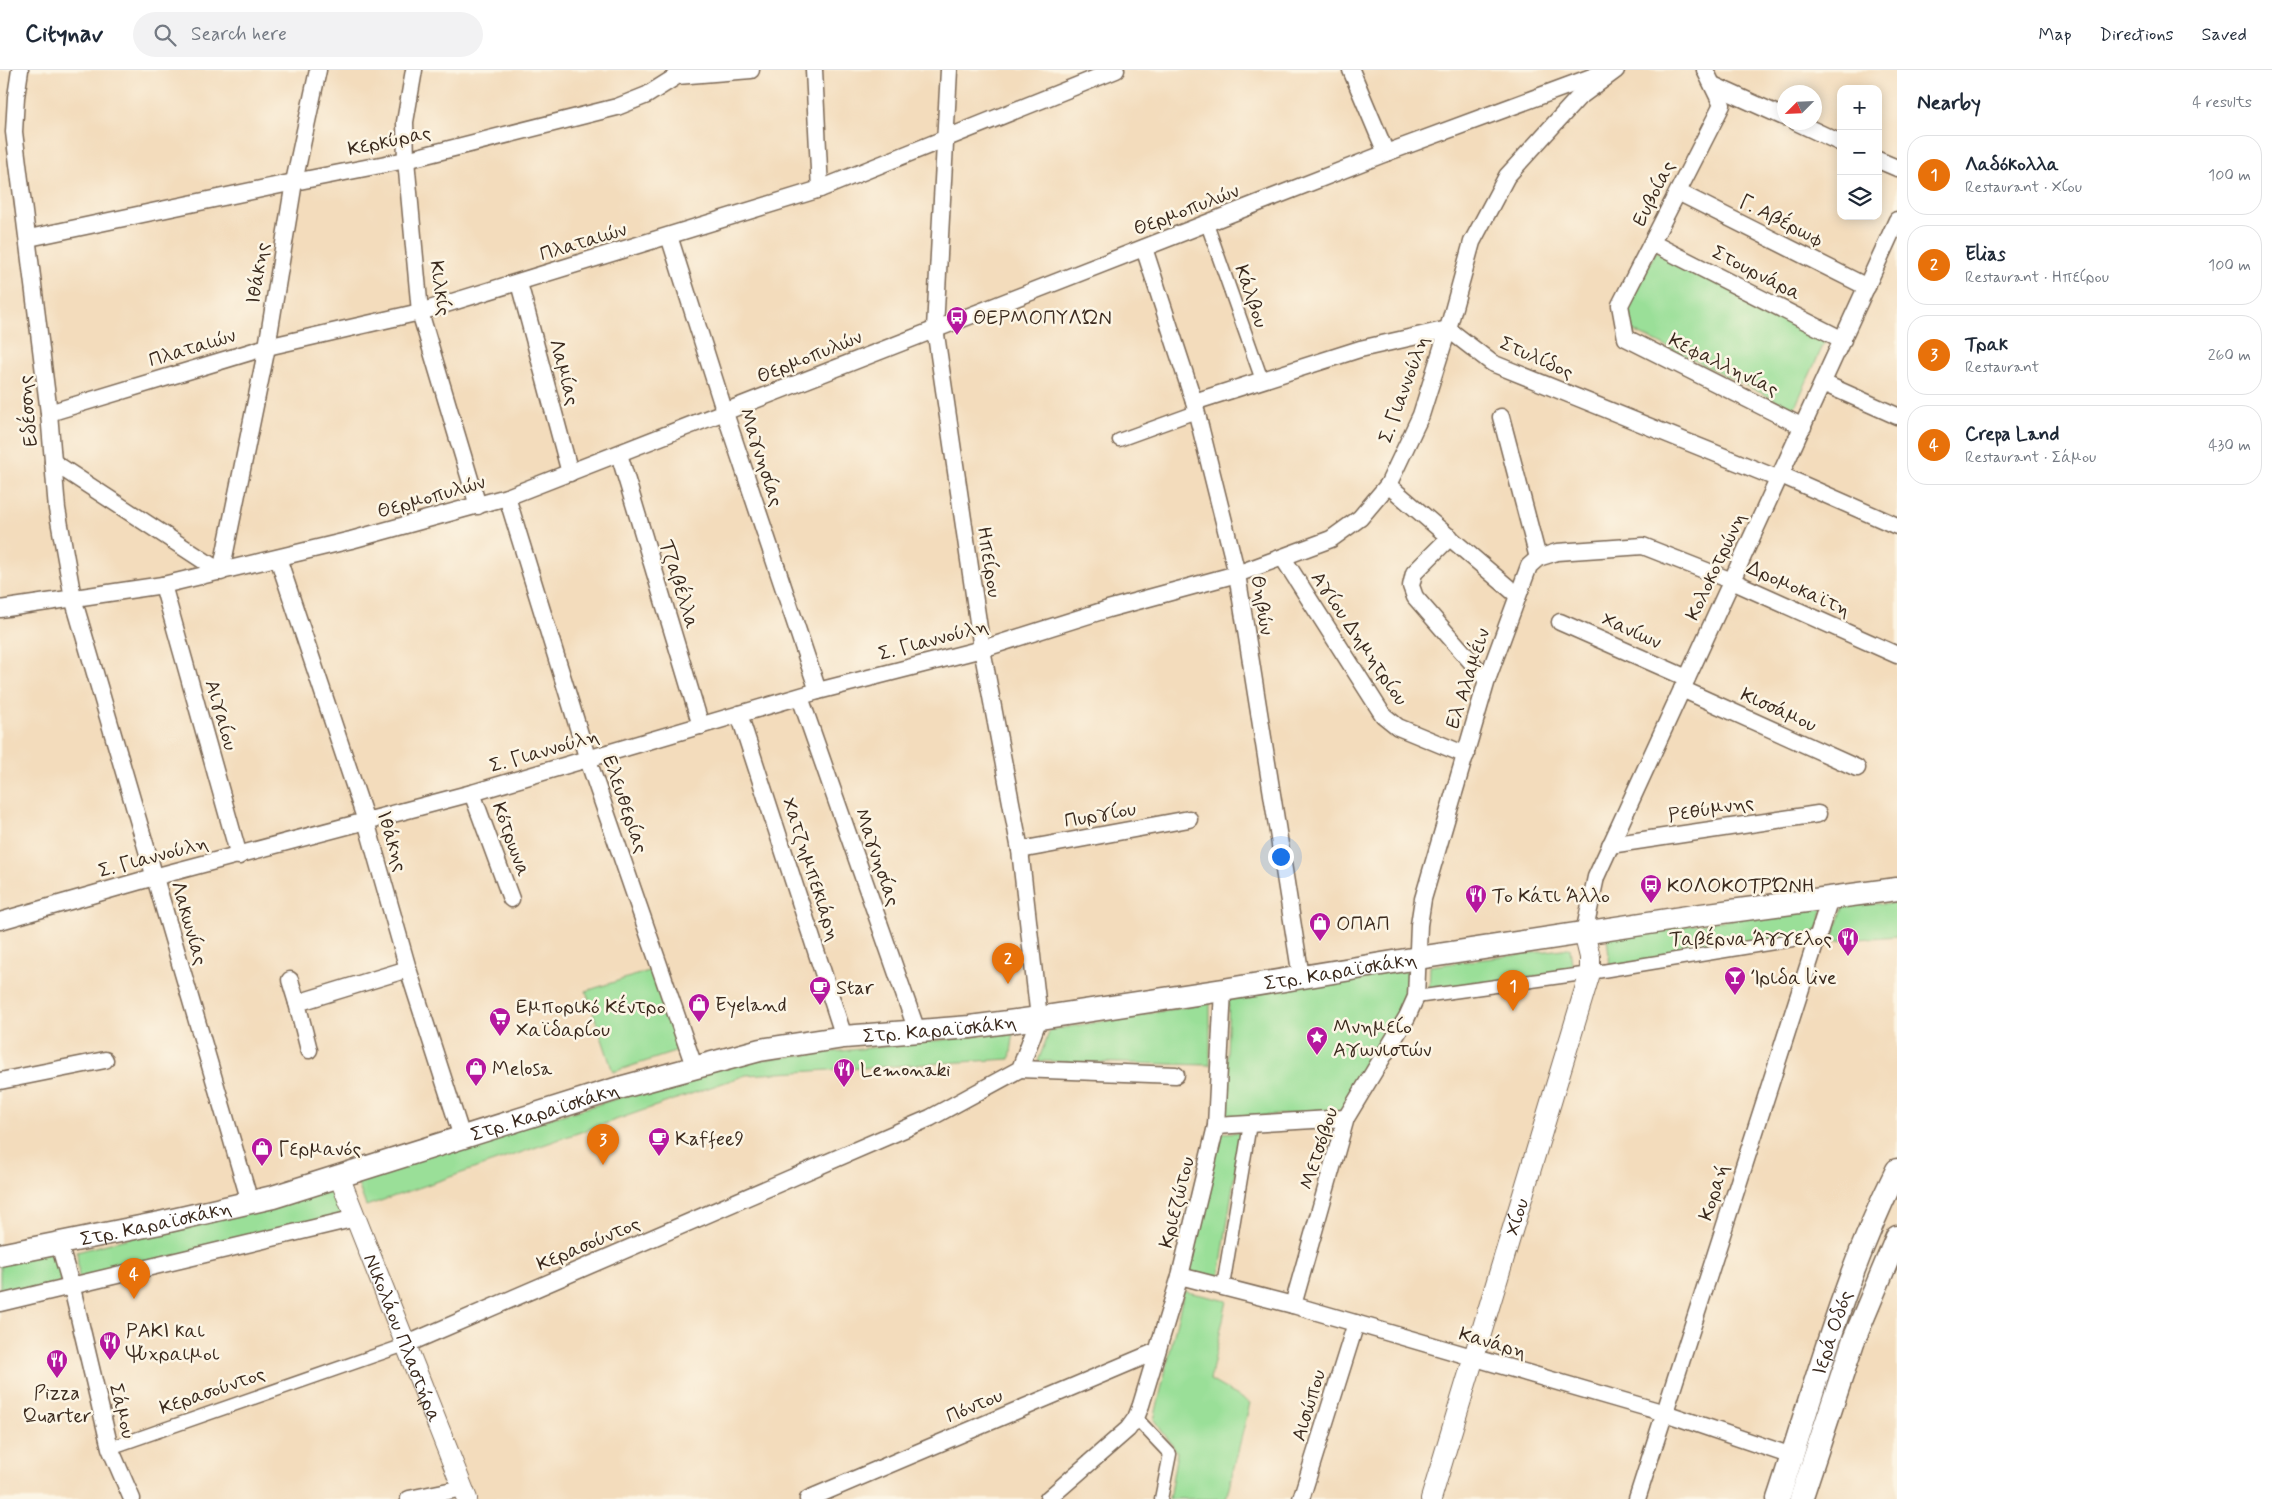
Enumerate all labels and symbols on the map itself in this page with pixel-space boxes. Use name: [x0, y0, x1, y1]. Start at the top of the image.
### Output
north arrow: [1777, 85, 1822, 130]
street label: Κερκύρας: [345, 119, 434, 163]
street label: Ευβοίας: [1626, 156, 1682, 231]
street label: Θερμοπυλών: [1130, 178, 1244, 243]
street label: Γ. Αβέρωφ: [1734, 188, 1828, 254]
street label: Πλαταιών: [537, 216, 631, 268]
street label: Στουρνάρα: [1707, 239, 1806, 307]
street label: Ιθάκης: [240, 240, 277, 306]
street label: Κιλκίς: [422, 259, 457, 318]
street label: Κάλβου: [1227, 261, 1274, 332]
bus stop icon: ΘΕΡΜΟΠΥΛΏΝ: [945, 305, 969, 336]
place label: ΘΕΡΜΟΠΥΛΏΝ: [973, 305, 1112, 332]
street label: Πλαταιών: [146, 322, 240, 374]
street label: Θερμοπυλών: [753, 324, 867, 391]
street label: Κεφαλληνίας: [1664, 327, 1783, 404]
street label: Στυλίδος: [1495, 330, 1578, 387]
street label: Σ. Γιαννούλη: [1372, 332, 1436, 447]
street label: Λαμίας: [542, 336, 585, 409]
street label: Εδέσσης: [12, 374, 45, 448]
street label: Μαγνησίας: [732, 405, 789, 510]
street label: Θερμοπυλών: [374, 469, 489, 526]
street label: Κολοκοτρώνη: [1680, 508, 1753, 625]
street label: Ηπείρου: [970, 525, 1007, 600]
street label: Τζαβέλλα: [652, 537, 705, 632]
street label: Δρομοκαϊτη: [1742, 555, 1854, 624]
street label: Αγίου Δημητρίου: [1304, 566, 1414, 711]
street label: Θηβών: [1243, 573, 1280, 637]
street label: Χανίων: [1597, 606, 1666, 657]
street label: Σ. Γιαννούλη: [876, 613, 991, 668]
street label: Ελ Αλαμέιν: [1440, 625, 1497, 732]
street label: Αιγαίου: [198, 677, 244, 754]
street label: Κισσάμου: [1736, 682, 1821, 739]
street label: Σ. Γιαννούλη: [487, 723, 602, 780]
street label: Ελευθερίας: [595, 752, 654, 857]
street label: Ρεθύμνης: [1666, 789, 1756, 830]
street label: Χατζημπεκιάρη: [775, 794, 846, 945]
street label: Πυργίου: [1062, 796, 1138, 835]
street label: Κότρωνα: [485, 798, 537, 881]
street label: Μαγνησίας: [847, 805, 906, 910]
street label: Ιθάκης: [370, 808, 414, 875]
street label: Σ. Γιαννούλη: [96, 830, 211, 885]
your location: [1268, 844, 1294, 870]
bus stop icon: ΚΟΛΟΚΟΤΡΏΝΗ: [1639, 873, 1663, 904]
place label: ΚΟΛΟΚΟΤΡΏΝΗ: [1667, 873, 1815, 900]
street label: Λακωνίας: [164, 878, 214, 969]
restaurant icon: Το Κάτι Άλλο: [1464, 883, 1488, 914]
place label: Το Κάτι Άλλο: [1492, 883, 1610, 910]
shop icon: ΟΠΑΠ: [1308, 911, 1332, 942]
place label: ΟΠΑΠ: [1336, 911, 1390, 938]
place label: Ταβέρνα Άγγελος: [1669, 926, 1832, 953]
restaurant icon: Ταβέρνα Άγγελος: [1836, 926, 1860, 957]
pin: 2: [992, 943, 1024, 984]
street label: Στρ. Καραϊσκάκη: [1262, 946, 1419, 998]
bar icon: Ίριδα live: [1723, 965, 1747, 996]
place label: Ίριδα live: [1751, 965, 1837, 992]
pin: 1: [1497, 970, 1529, 1011]
cafe icon: Star: [808, 975, 832, 1006]
place label: Star: [836, 975, 874, 1002]
shop icon: Eyeland: [687, 992, 711, 1023]
place label: Eyeland: [715, 992, 787, 1019]
place label: Εμπορικό Κέντρο Χαϊδαρίου: [516, 994, 666, 1044]
supermarket icon: Εμπορικό Κέντρο Χαϊδαρίου: [488, 1006, 512, 1037]
street label: Στρ. Καραϊσκάκη: [862, 1009, 1018, 1050]
place label: Μνημείο Αγωνιστών: [1333, 1014, 1432, 1064]
place icon: Μνημείο Αγωνιστών: [1305, 1025, 1329, 1056]
shop icon: Melosa: [464, 1056, 488, 1087]
place label: Melosa: [492, 1056, 553, 1083]
restaurant icon: Lemonaki: [832, 1057, 856, 1088]
place label: Lemonaki: [860, 1057, 951, 1084]
street label: Στρ. Καραϊσκάκη: [468, 1077, 623, 1149]
street label: Μετσόβου: [1293, 1104, 1345, 1193]
pin: 3: [587, 1124, 619, 1165]
cafe icon: Kaffee9: [647, 1126, 671, 1157]
place label: Kaffee9: [675, 1126, 744, 1153]
shop icon: Γερμανός: [250, 1136, 274, 1167]
place label: Γερμανός: [278, 1136, 361, 1163]
street label: Κριεζώτου: [1153, 1154, 1202, 1251]
street label: Κοραή: [1693, 1161, 1736, 1224]
street label: Στρ. Καραϊσκάκη: [78, 1195, 234, 1254]
street label: Χίου: [1499, 1195, 1536, 1239]
street label: Κερασούντος: [533, 1210, 645, 1278]
street label: Νικολάου Πλαστήρα: [356, 1250, 447, 1427]
pin: 4: [118, 1258, 150, 1299]
street label: Ιερά Οδός: [1806, 1287, 1860, 1379]
place label: ΡΑΚΙ και Ψύχραιμοι: [125, 1318, 220, 1368]
street label: Κανάρη: [1455, 1321, 1530, 1366]
restaurant icon: ΡΑΚΙ και Ψύχραιμοι: [98, 1330, 122, 1361]
restaurant icon: Pizza Quarter: [45, 1348, 69, 1379]
street label: Κερασούντος: [156, 1361, 269, 1422]
street label: Αισώπου: [1286, 1366, 1333, 1445]
place label: Pizza Quarter: [23, 1380, 91, 1430]
street label: Σάμου: [102, 1381, 141, 1442]
street label: Πόντου: [942, 1382, 1007, 1430]

